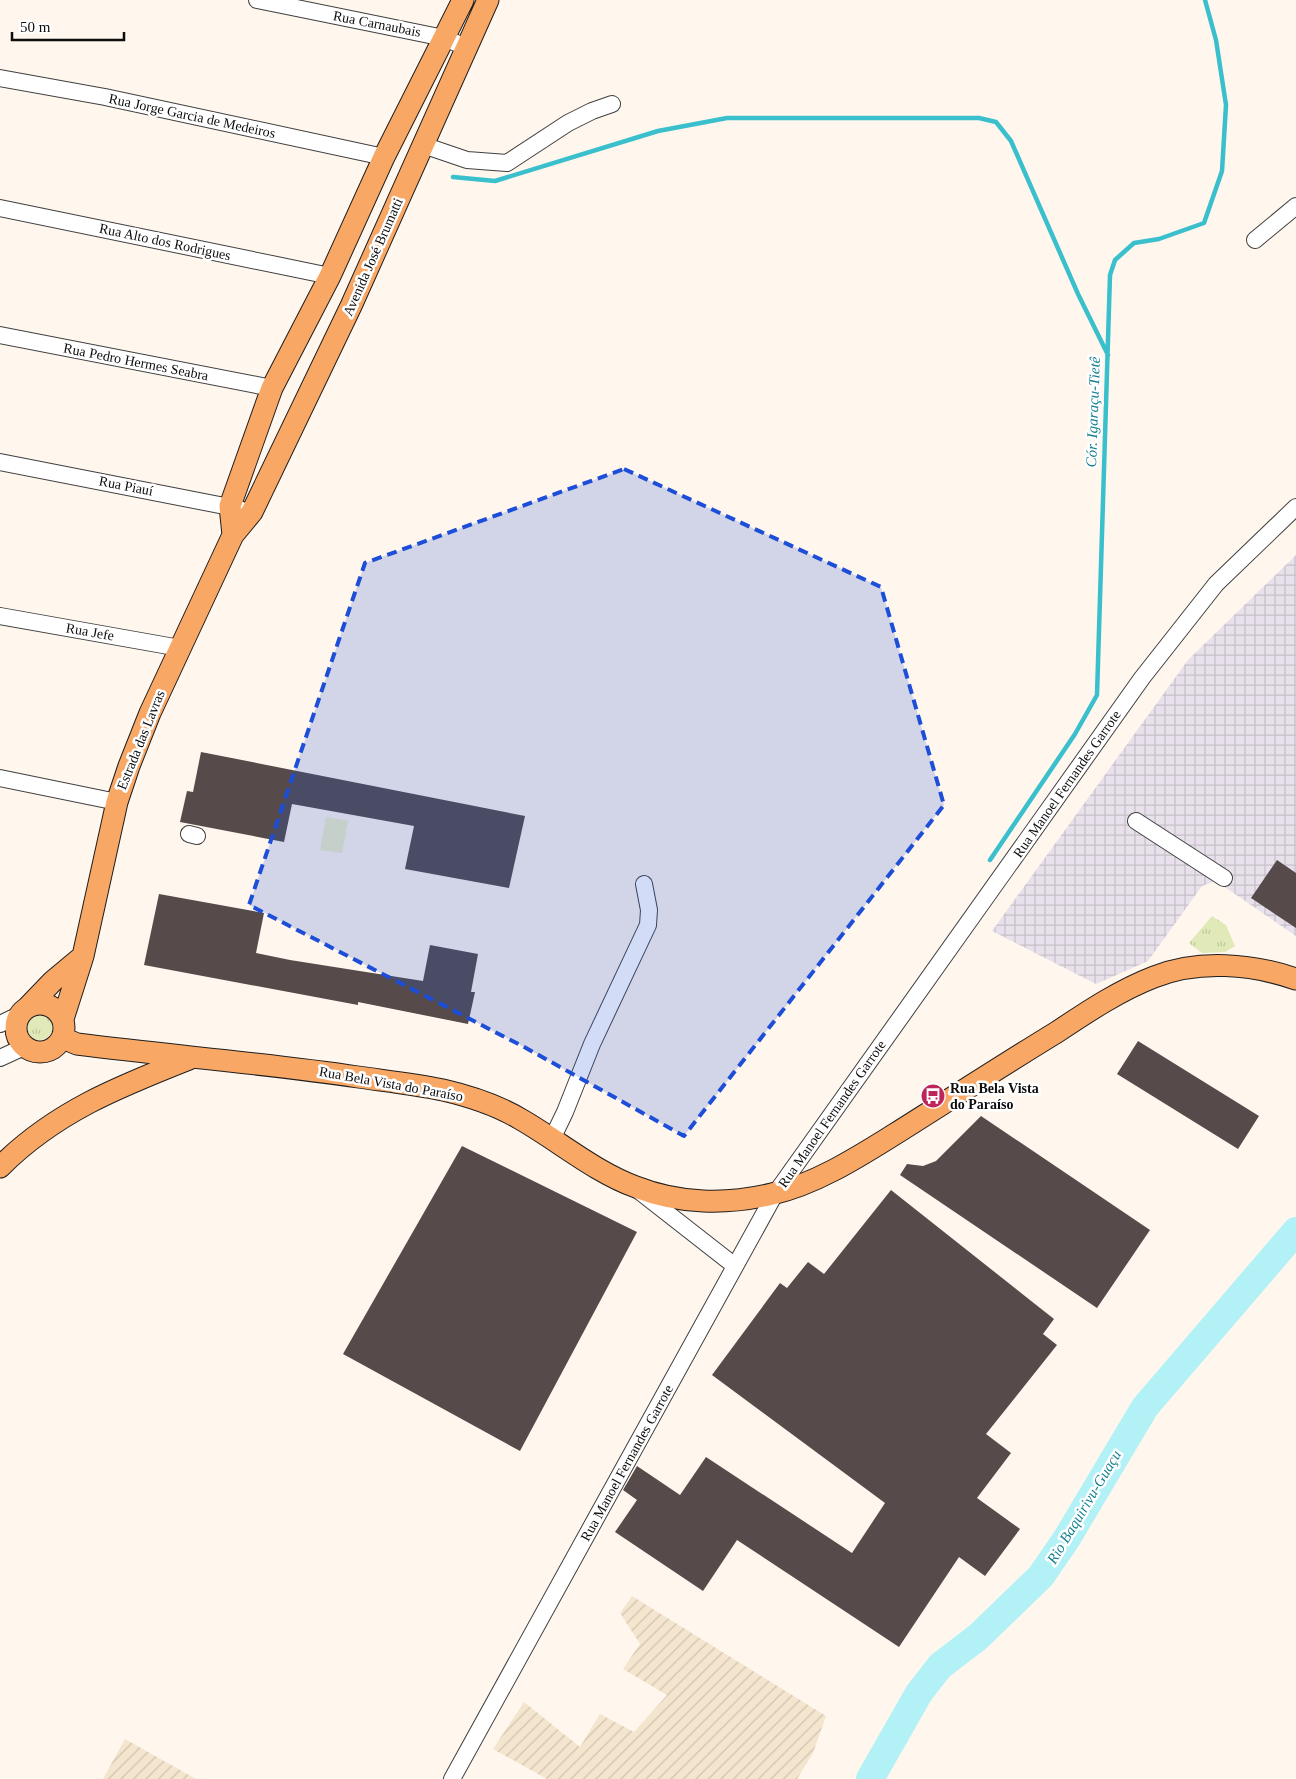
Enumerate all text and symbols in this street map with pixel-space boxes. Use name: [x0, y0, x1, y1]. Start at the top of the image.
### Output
street label: Rua Carnaubais: [332, 8, 422, 40]
scale bar: [12, 10, 125, 42]
text: 50 m: [20, 19, 51, 35]
street label: Rua Jorge Garcia de Medeiros: [107, 91, 277, 141]
street label: Avenida José Brumatti: [340, 196, 406, 318]
street label: Rua Alto dos Rodrigues: [98, 221, 232, 263]
street label: Rua Pedro Hermes Seabra: [62, 341, 211, 384]
water label: Cór. Igaraçu-Tietê: [1083, 356, 1103, 468]
street label: Rua Piauí: [98, 473, 154, 499]
street label: Rua Jefe: [65, 620, 115, 644]
street label: Estrada das Lavras: [114, 688, 168, 792]
street label: Rua Manoel Fernandes Garrote: [1010, 708, 1124, 860]
street label: Rua Manoel Fernandes Garrote: [775, 1038, 889, 1190]
street label: Rua Bela Vista do Paraíso: [318, 1064, 464, 1104]
place label: Rua Bela Vista do Paraíso: [950, 1081, 1039, 1112]
bus stop icon: Rua Bela Vista do Paraíso: [920, 1083, 946, 1109]
street label: Rua Manoel Fernandes Garrote: [578, 1382, 676, 1544]
water label: Rio Baquirivu-Guaçu: [1043, 1447, 1124, 1568]

